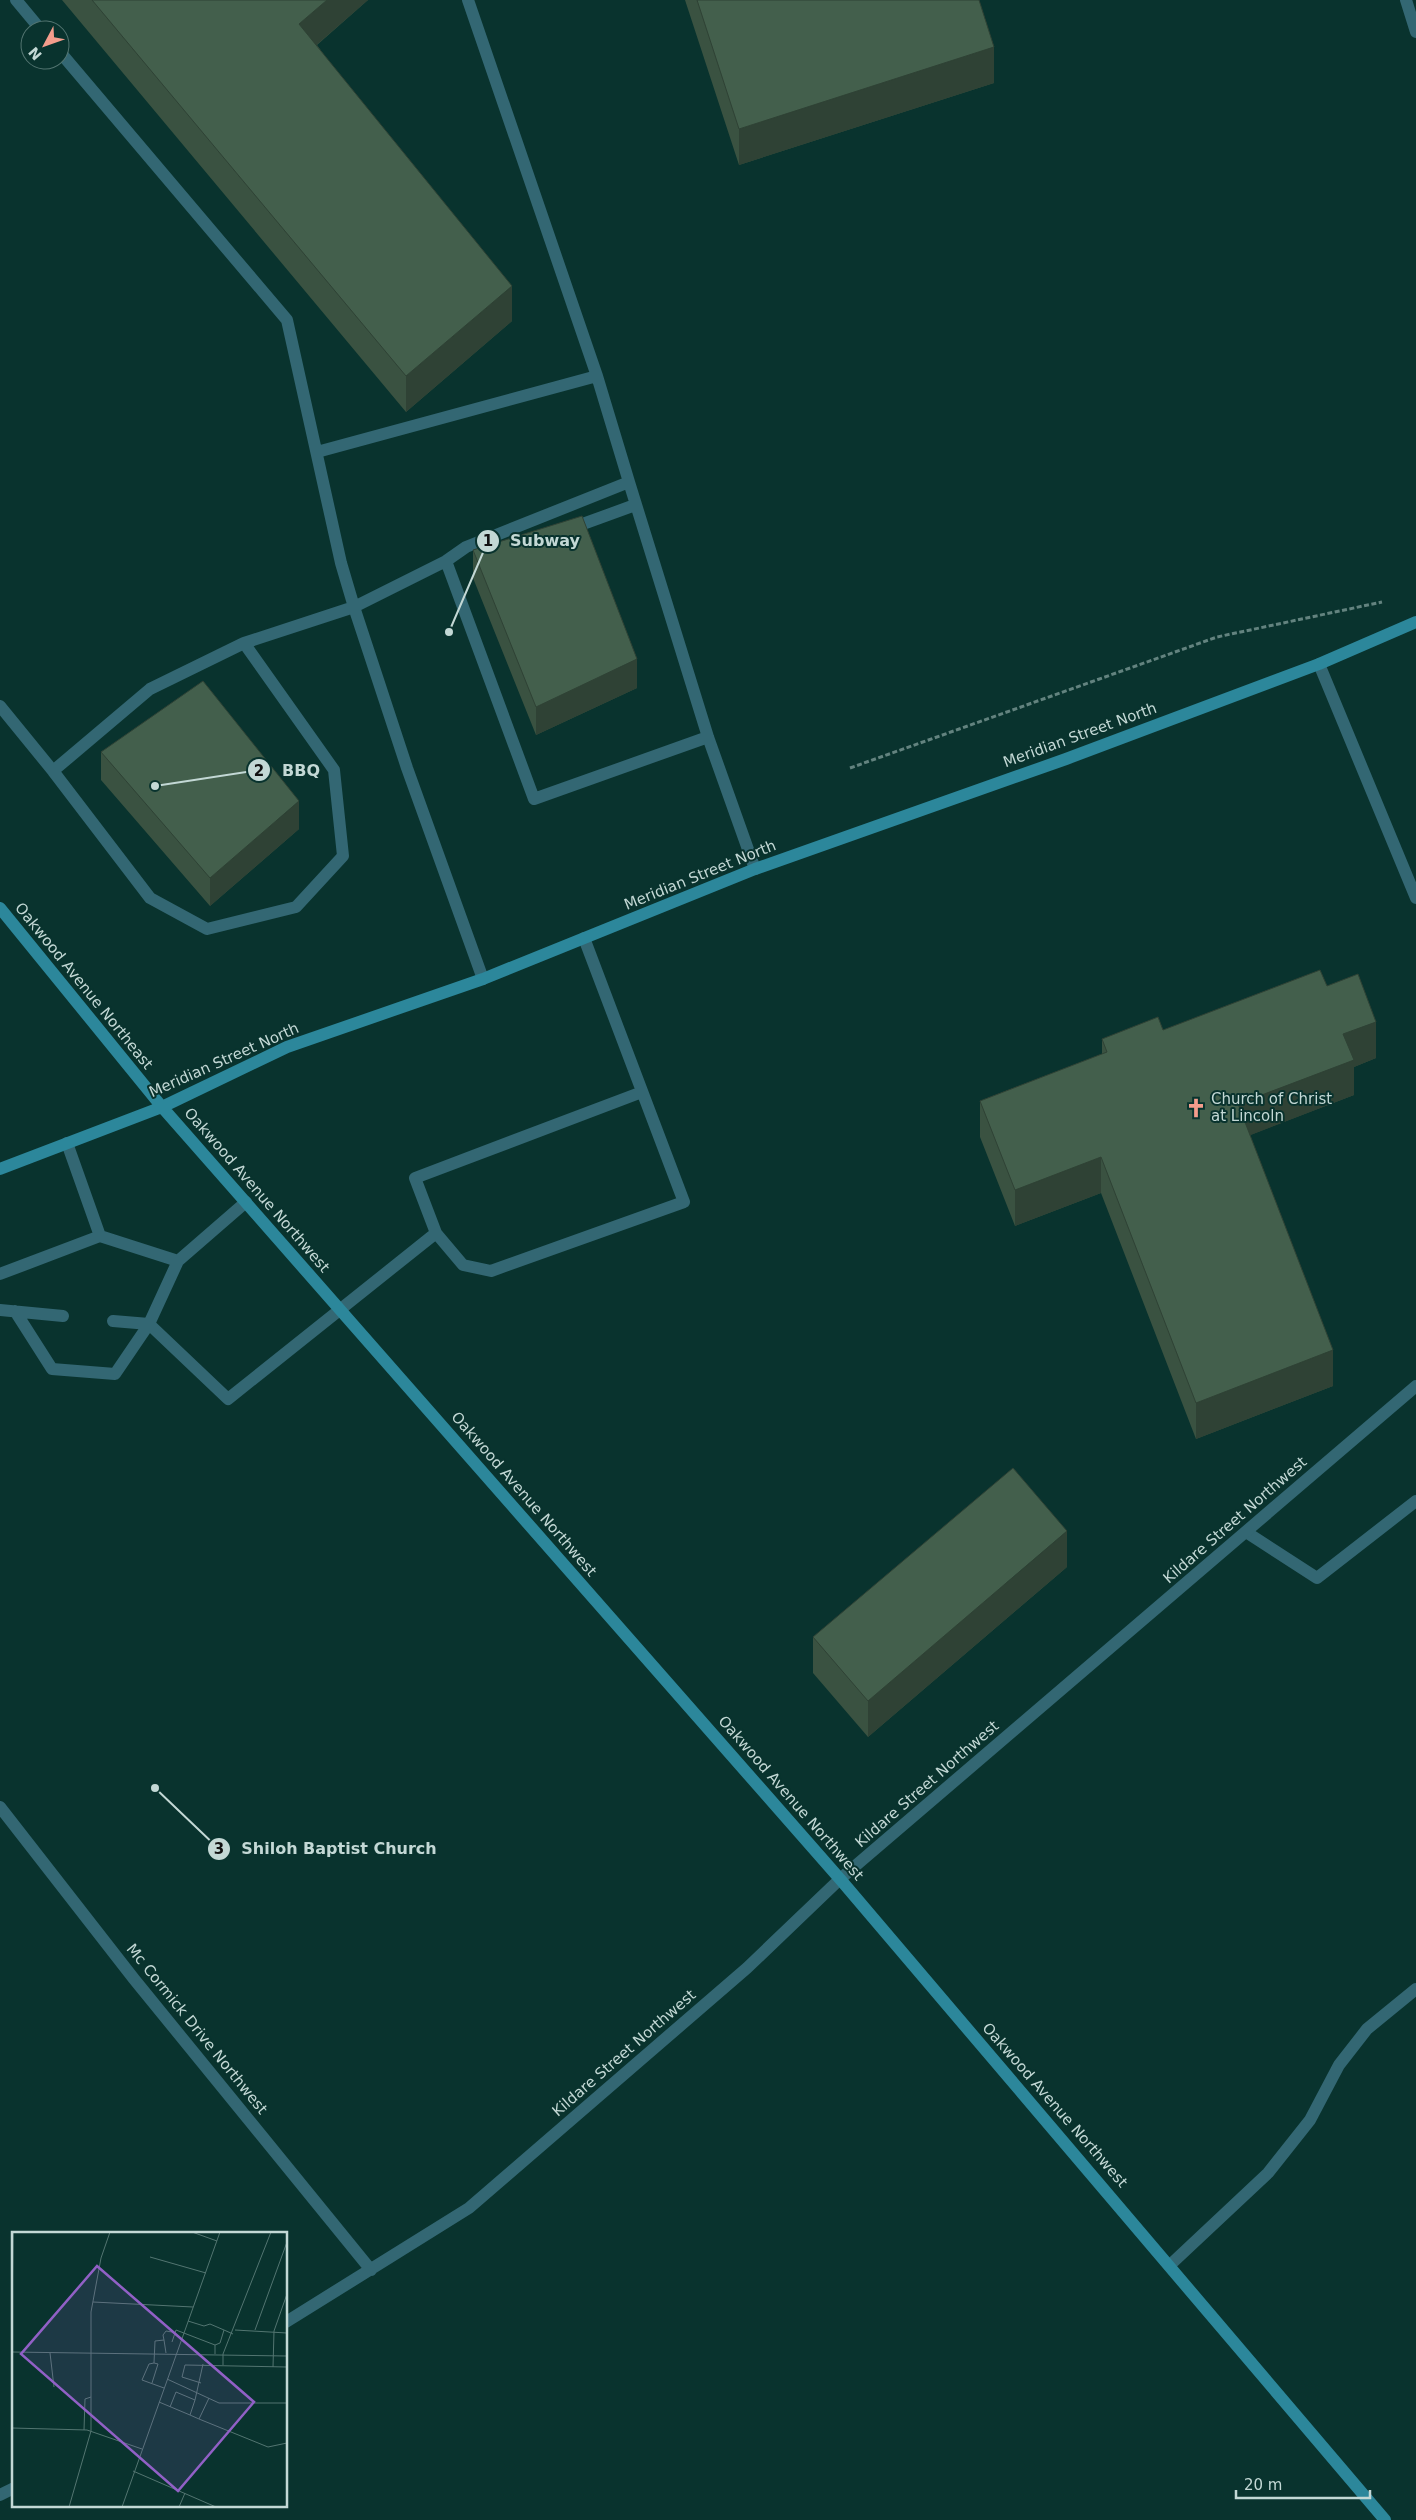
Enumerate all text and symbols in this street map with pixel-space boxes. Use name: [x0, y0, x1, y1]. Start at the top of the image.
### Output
north arrow: [20, 20, 70, 70]
text: N: [25, 44, 45, 63]
callout: Subway: [475, 525, 590, 556]
text: Subway: [510, 531, 581, 550]
text: 1: [483, 532, 493, 550]
street label: Meridian Street North: [1001, 699, 1159, 771]
callout: BBQ: [247, 755, 330, 786]
text: BBQ: [282, 761, 320, 780]
text: 2: [254, 762, 264, 780]
street label: Meridian Street North: [622, 836, 778, 914]
street label: Oakwood Avenue Northeast: [11, 899, 157, 1073]
street label: Meridian Street North: [146, 1019, 302, 1101]
place label: Church of Christ at Lincoln: [1211, 1090, 1332, 1125]
church icon: Church of Christ at Lincoln: [1185, 1097, 1207, 1119]
street label: Oakwood Avenue Northwest: [181, 1104, 333, 1276]
street label: Oakwood Avenue Northwest: [448, 1408, 600, 1580]
street label: Kildare Street Northwest: [1160, 1453, 1311, 1587]
street label: Oakwood Avenue Northwest: [715, 1712, 867, 1884]
street label: Kildare Street Northwest: [852, 1717, 1003, 1851]
callout: Shiloh Baptist Church: [206, 1833, 447, 1864]
text: Shiloh Baptist Church: [241, 1839, 437, 1858]
text: 3: [214, 1840, 224, 1858]
street label: Mc Cormick Drive Northwest: [123, 1940, 271, 2118]
street label: Kildare Street Northwest: [549, 1986, 700, 2120]
street label: Oakwood Avenue Northwest: [979, 2019, 1131, 2191]
inset map: [12, 2232, 288, 2508]
scale bar: [1236, 2468, 1370, 2500]
text: 20 m: [1244, 2476, 1282, 2494]

